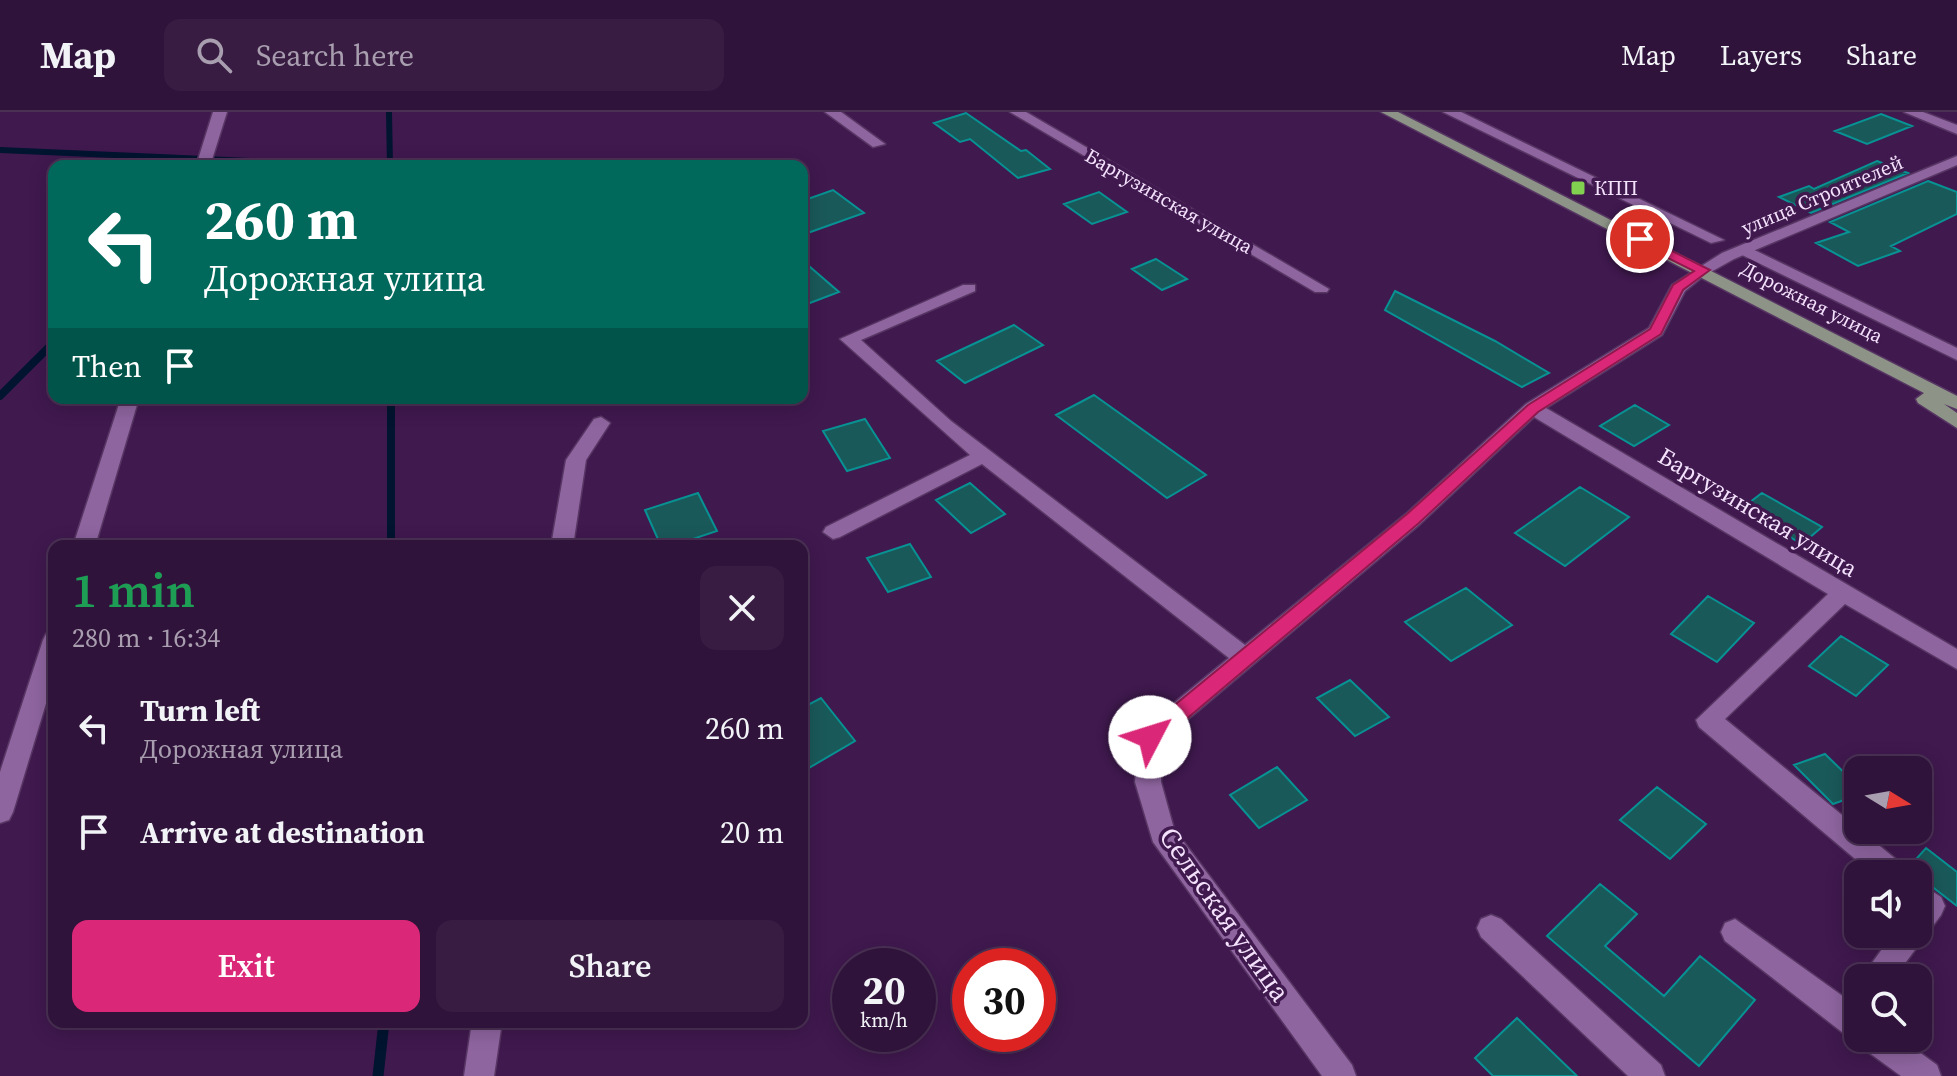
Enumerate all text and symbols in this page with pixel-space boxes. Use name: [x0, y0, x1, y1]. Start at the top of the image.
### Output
search box: [164, 19, 724, 91]
text: Map: [40, 29, 116, 81]
icon: search: [192, 33, 236, 77]
text: Search here: [256, 35, 414, 76]
text: Map: [1621, 36, 1676, 74]
text: Layers: [1720, 36, 1802, 74]
text: Share: [1846, 36, 1917, 74]
street label: Баргузинская улица: [1080, 142, 1259, 261]
street label: улица Строителей: [1737, 148, 1907, 242]
place label: КПП: [1594, 174, 1638, 202]
marker: КПП: [1569, 179, 1587, 197]
text: 260 m: [204, 181, 358, 258]
icon: left: [72, 192, 176, 296]
pin: [1606, 205, 1674, 273]
icon: arrive: [1618, 217, 1662, 261]
text: Дорожная улица: [204, 254, 485, 303]
street label: Дорожная улица: [1736, 254, 1889, 350]
icon: arrive: [158, 344, 202, 388]
text: Then: [72, 346, 142, 387]
street label: Баргузинская улица: [1652, 439, 1865, 585]
text: 1 min: [72, 557, 195, 623]
button: close: [700, 566, 784, 650]
text: 280 m · 16:34: [72, 620, 220, 656]
text: Turn left: [140, 690, 260, 731]
position arrow: [1108, 695, 1192, 779]
icon: left: [72, 706, 116, 750]
text: 260 m: [705, 708, 784, 749]
text: Дорожная улица: [140, 731, 343, 767]
north arrow: [1844, 756, 1932, 844]
map controls: [1844, 756, 1932, 1052]
icon: arrive: [72, 810, 116, 854]
text: Arrive at destination: [140, 812, 425, 853]
text: 20 m: [720, 812, 784, 853]
street label: Сельская улица: [1151, 819, 1300, 1009]
button: sound: [1844, 860, 1932, 948]
button: Exit: [72, 920, 420, 1012]
button: Share: [436, 920, 784, 1012]
speed limit sign: 30: [952, 948, 1056, 1052]
text: 20: [862, 963, 906, 1017]
button: search: [1844, 964, 1932, 1052]
text: km/h: [860, 1006, 908, 1034]

